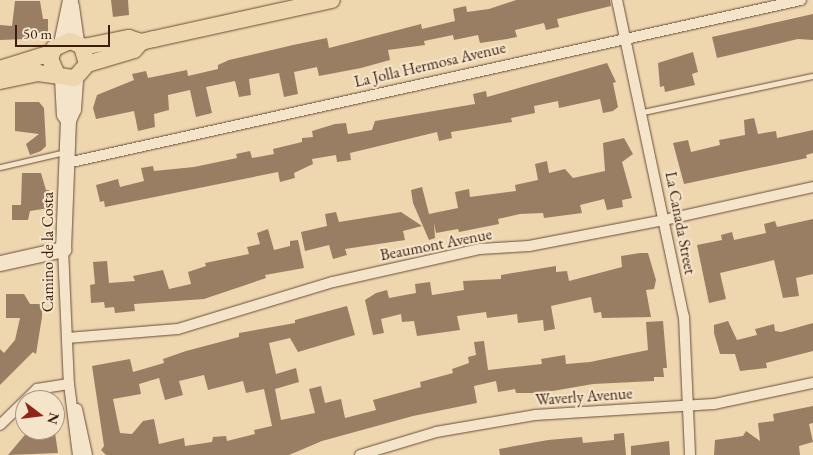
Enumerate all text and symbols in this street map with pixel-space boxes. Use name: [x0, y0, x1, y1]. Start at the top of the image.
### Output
scale bar: [18, 15, 112, 47]
text: 50 m: [23, 24, 52, 43]
street label: La Jolla Hermosa Avenue: [352, 38, 508, 92]
street label: La Canada Street: [661, 170, 699, 276]
street label: Camino de la Costa: [38, 192, 58, 312]
street label: Beaumont Avenue: [379, 225, 493, 265]
street label: Waverly Avenue: [535, 384, 633, 410]
north arrow: [15, 390, 65, 440]
text: N: [43, 411, 64, 426]

